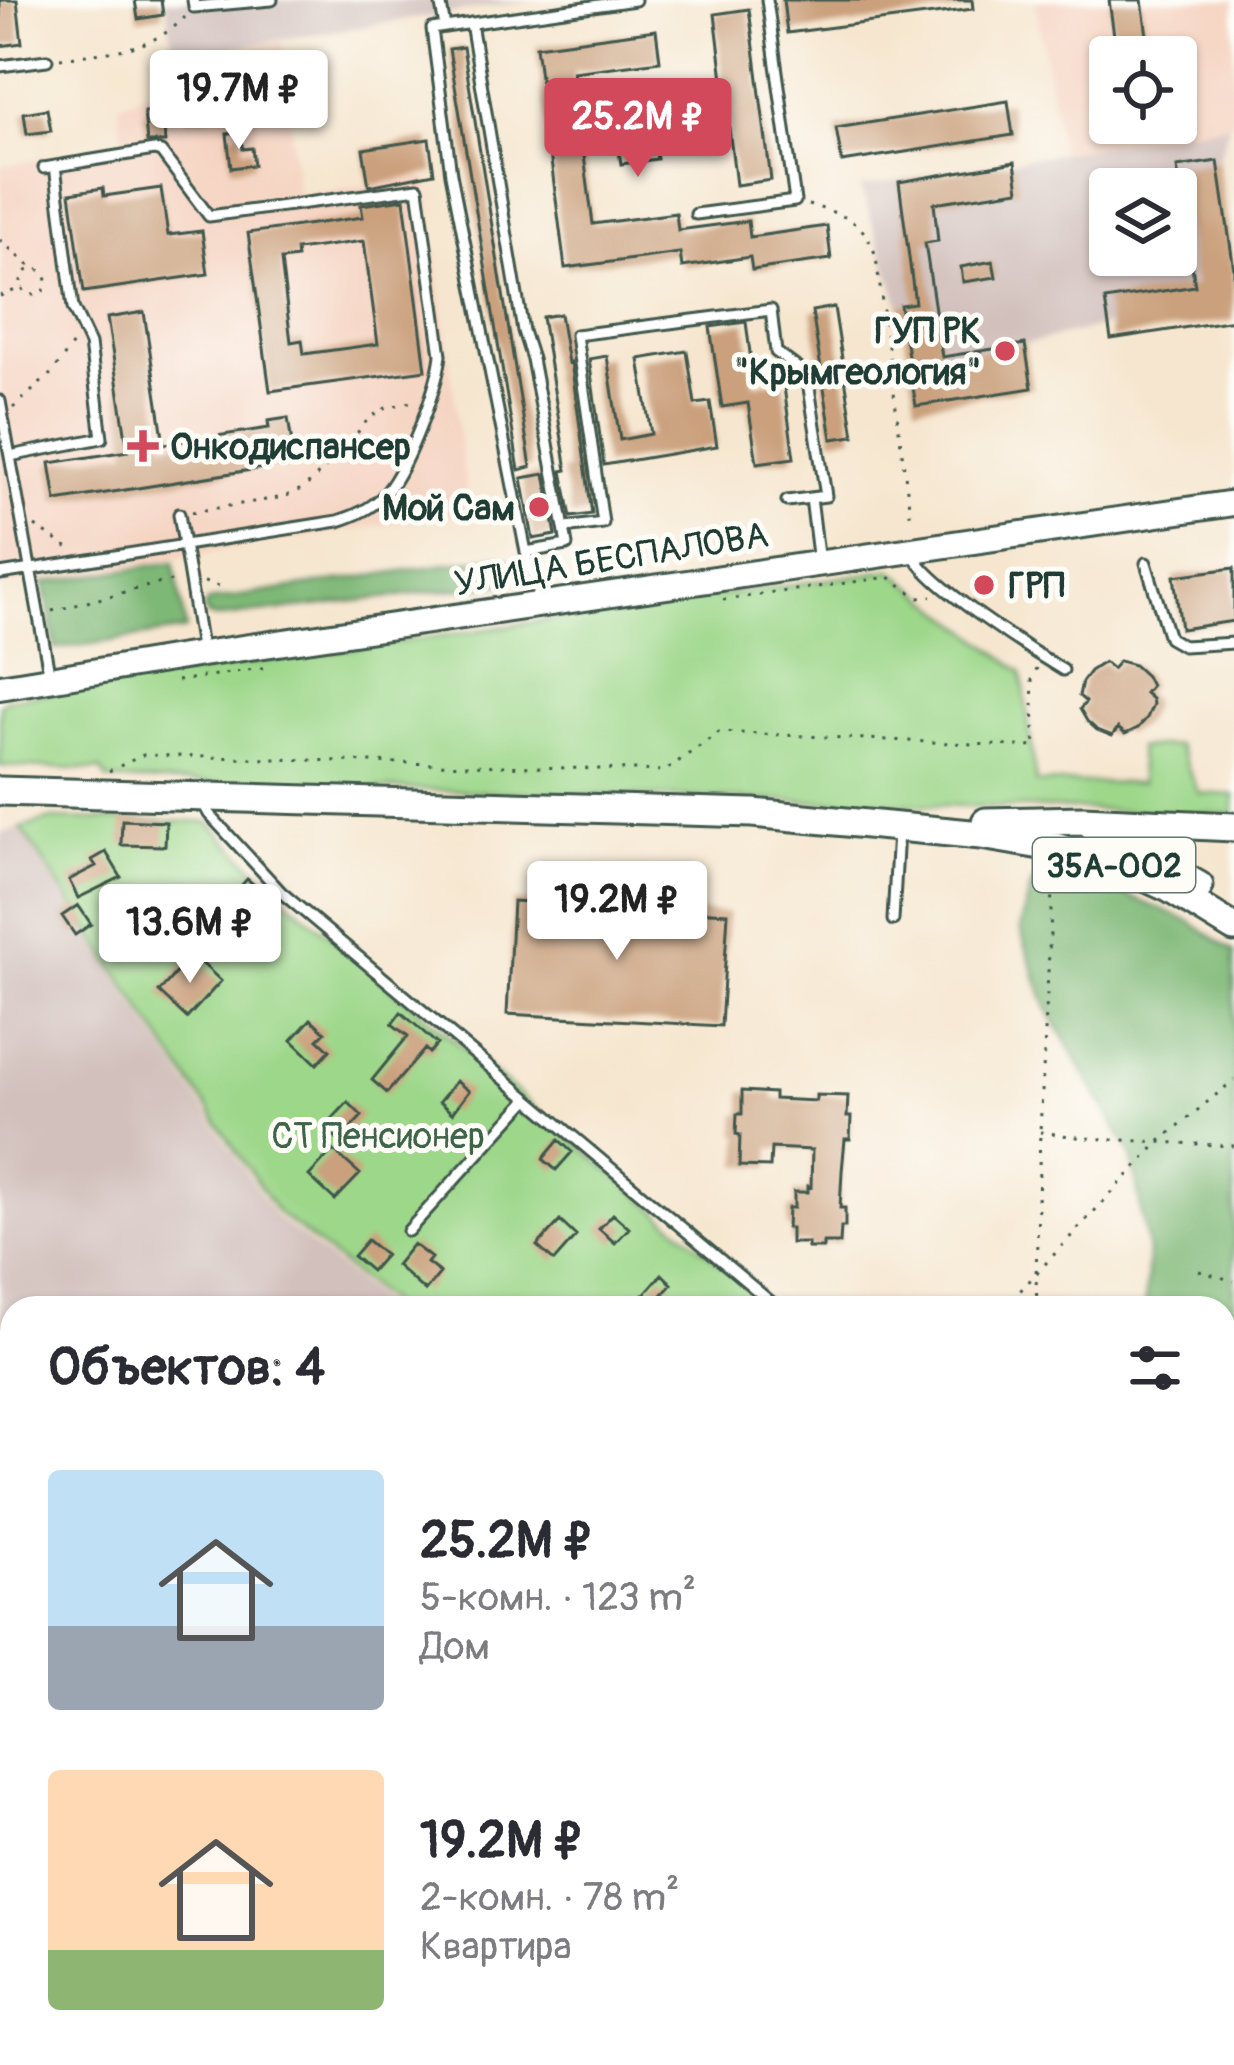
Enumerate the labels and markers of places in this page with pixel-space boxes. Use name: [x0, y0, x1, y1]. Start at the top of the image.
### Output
pin: 19.7M ₽: [128, 50, 350, 152]
pin: 25.2M ₽: [527, 78, 749, 180]
place label: ГУП РК "Крымгеология": [734, 309, 981, 395]
marker: ГУП РК "Крымгеология": [992, 338, 1018, 364]
place label: Онкодиспансер: [170, 425, 411, 470]
marker: Онкодиспансер: [127, 430, 159, 462]
place label: Мой Сам: [382, 486, 515, 531]
marker: Мой Сам: [526, 494, 552, 520]
place label: ГРП: [1008, 564, 1065, 609]
marker: ГРП: [971, 572, 997, 598]
pin: 19.2M ₽: [506, 861, 728, 963]
pin: 13.6M ₽: [79, 884, 301, 986]

